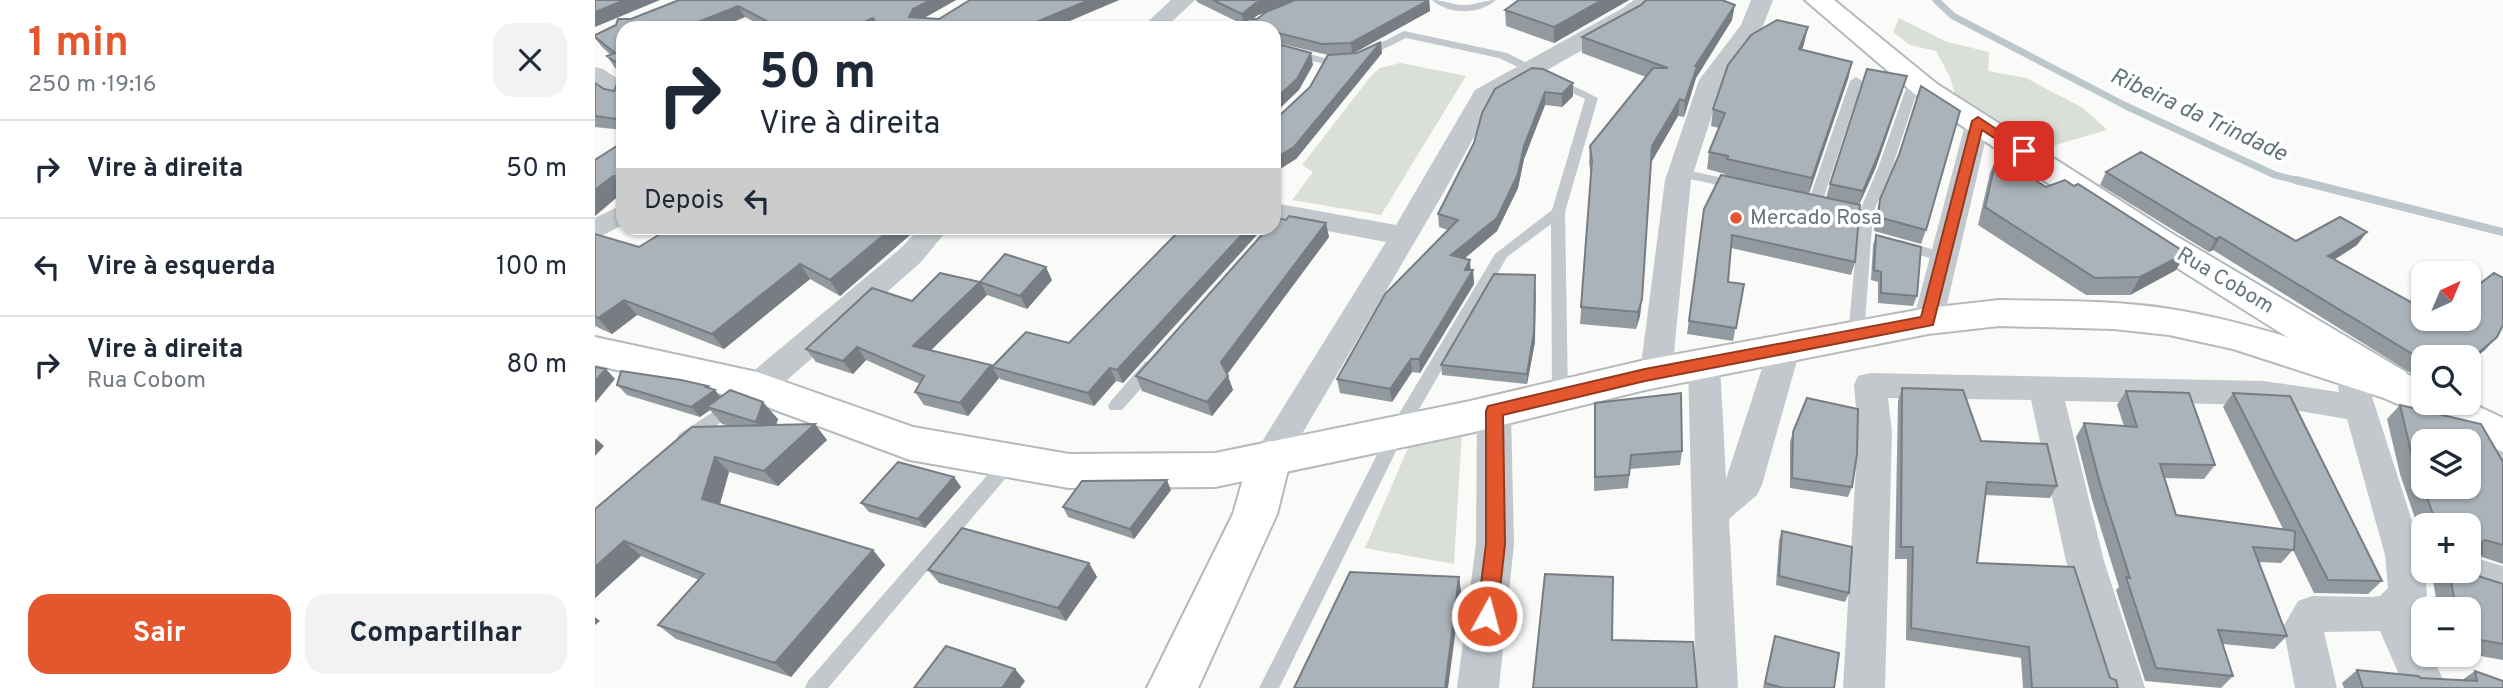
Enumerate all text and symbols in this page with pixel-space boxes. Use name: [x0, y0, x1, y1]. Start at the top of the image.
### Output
text: 1 min: [28, 18, 129, 71]
button: close: [493, 23, 567, 97]
text: 50 m: [759, 44, 876, 106]
icon: right: [644, 49, 735, 140]
water label: Ribeira da Trindade: [2105, 62, 2292, 170]
text: 250 m · 19:16: [28, 71, 157, 100]
text: Vire à direita: [759, 105, 940, 145]
pin: [1994, 121, 2054, 181]
icon: arrive: [2005, 132, 2043, 170]
icon: right: [28, 150, 66, 188]
text: Vire à direita: [87, 153, 243, 186]
text: 50 m: [506, 153, 567, 186]
icon: left: [738, 182, 776, 220]
text: Depois: [644, 185, 724, 218]
place label: Mercado Rosa: [1750, 205, 1882, 232]
marker: Mercado Rosa: [1728, 210, 1744, 226]
street label: Rua Cobom: [2172, 241, 2278, 321]
icon: left: [28, 248, 66, 286]
text: Vire à esquerda: [87, 251, 275, 284]
text: 100 m: [496, 251, 567, 284]
north arrow: [2411, 261, 2481, 331]
map controls: [2411, 261, 2481, 667]
text: Vire à direita: [87, 334, 243, 367]
button: search: [2411, 345, 2481, 415]
icon: right: [28, 346, 66, 384]
text: 80 m: [507, 349, 567, 382]
text: Rua Cobom: [87, 367, 206, 396]
button: layers: [2411, 429, 2481, 499]
button: +: [2411, 513, 2481, 583]
position arrow: [1450, 579, 1524, 653]
button: Sair: [28, 594, 291, 674]
button: Compartilhar: [305, 594, 567, 674]
button: −: [2411, 597, 2481, 667]

